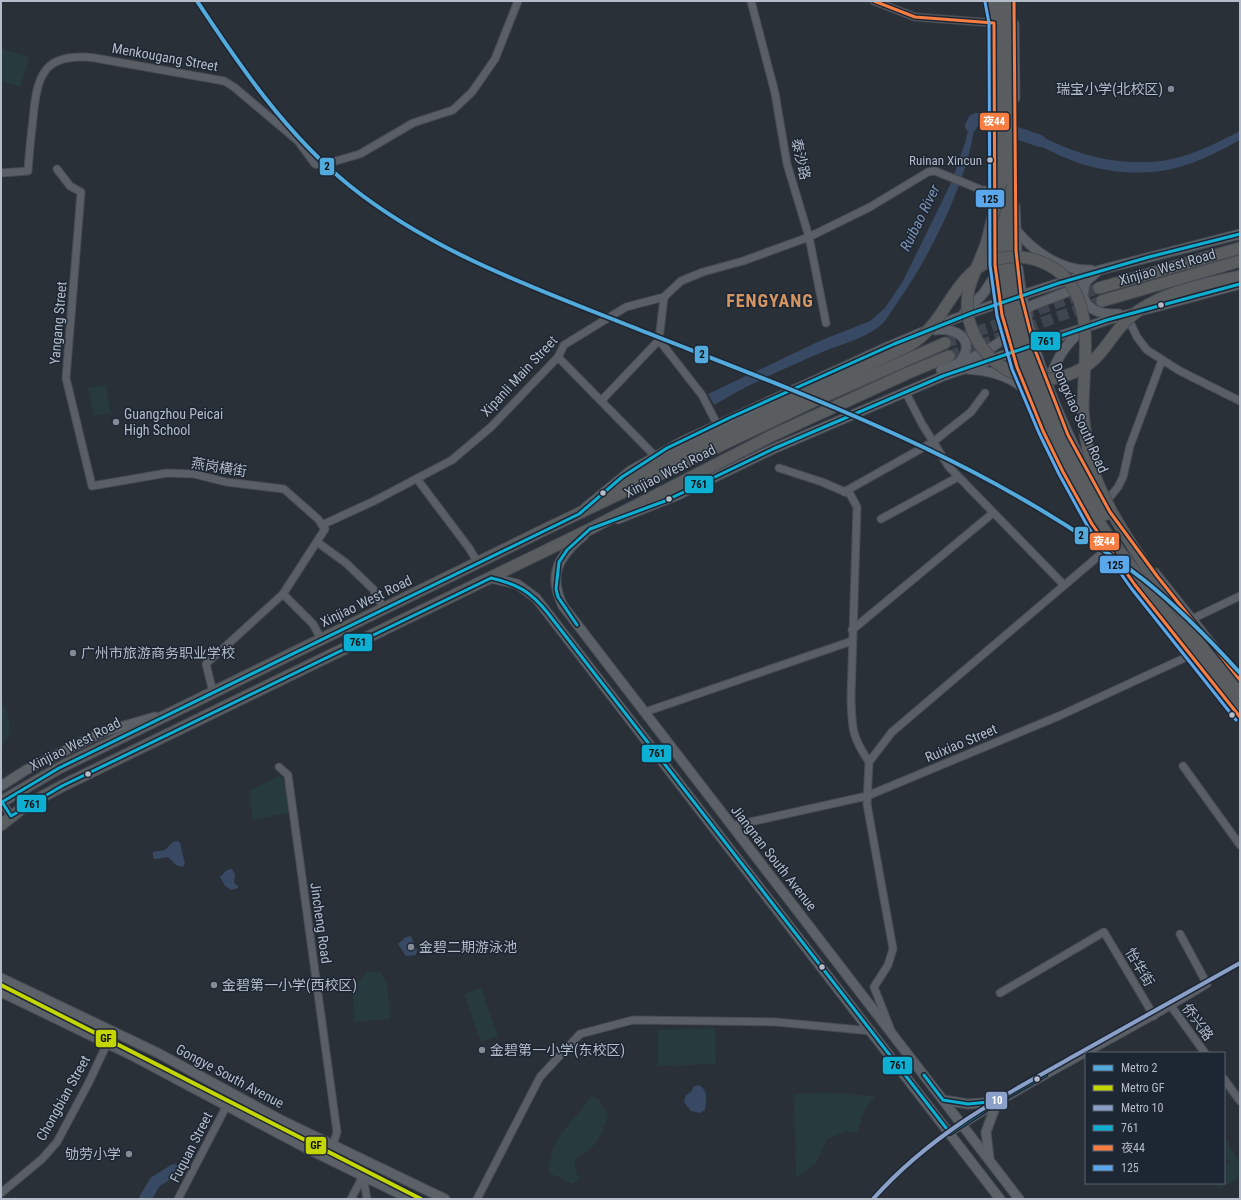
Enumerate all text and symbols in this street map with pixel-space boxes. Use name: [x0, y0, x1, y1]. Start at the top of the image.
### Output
street label: Menkougang Street: [111, 40, 219, 74]
place label: 瑞宝小学(北校区): [1056, 81, 1163, 98]
marker: 瑞宝小学(北校区): [1166, 84, 1176, 94]
line badge: 夜44: [979, 112, 1010, 131]
text: 夜44: [983, 115, 1005, 128]
street label: 泰沙路: [788, 137, 814, 181]
place label: Ruinan Xincun: [909, 153, 982, 168]
marker: Ruinan Xincun: [985, 155, 995, 165]
line badge: 2: [319, 157, 335, 176]
text: 2: [324, 160, 330, 173]
water label: Ruibao River: [896, 181, 944, 254]
line badge: 125: [975, 189, 1005, 208]
text: 125: [982, 193, 999, 206]
street label: Xinjiao West Road: [1117, 246, 1217, 288]
street label: Yangang Street: [46, 281, 70, 365]
district label: FENGYANG: [726, 290, 814, 311]
unlabelled marker: [1156, 300, 1166, 310]
line badge: 761: [1030, 331, 1061, 351]
street label: Xipanli Main Street: [478, 332, 560, 420]
text: 761: [1038, 335, 1054, 348]
line badge: 2: [694, 345, 709, 364]
text: 2: [699, 348, 705, 361]
street label: Dongxiao South Road: [1049, 361, 1111, 475]
place label: Guangzhou Peicai High School: [124, 406, 223, 438]
marker: Guangzhou Peicai High School: [111, 417, 121, 427]
street label: Xinjiao West Road: [622, 441, 718, 501]
street label: 燕岗横街: [190, 455, 248, 479]
line badge: 761: [684, 475, 714, 494]
text: 761: [691, 478, 707, 491]
unlabelled marker: [598, 488, 608, 498]
unlabelled marker: [664, 494, 674, 504]
line badge: 2: [1074, 526, 1089, 545]
text: 2: [1078, 529, 1084, 542]
line badge: 夜44: [1089, 532, 1120, 551]
text: 夜44: [1093, 535, 1115, 548]
line badge: 125: [1099, 555, 1130, 574]
text: 125: [1107, 559, 1124, 572]
street label: Xinjiao West Road: [318, 572, 414, 630]
line badge: 761: [343, 633, 373, 652]
text: 761: [350, 636, 366, 649]
place label: 广州市旅游商务职业学校: [81, 645, 235, 661]
marker: 广州市旅游商务职业学校: [68, 648, 78, 658]
unlabelled marker: [1227, 710, 1237, 720]
street label: Xinjiao West Road: [27, 714, 123, 774]
street label: Ruixiao Street: [923, 721, 999, 765]
line badge: 761: [641, 744, 672, 763]
text: 761: [649, 747, 665, 760]
unlabelled marker: [83, 769, 93, 779]
line badge: 761: [16, 794, 47, 813]
text: 761: [24, 798, 40, 811]
street label: Jiangnan South Avenue: [728, 802, 820, 914]
street label: Jincheng Road: [307, 882, 335, 964]
place label: 金碧二期游泳池: [419, 939, 517, 955]
marker: 金碧二期游泳池: [406, 942, 416, 952]
street label: 怡华街: [1122, 945, 1158, 989]
unlabelled marker: [817, 962, 827, 972]
place label: 金碧第一小学(西校区): [222, 977, 357, 994]
marker: 金碧第一小学(西校区): [209, 980, 219, 990]
street label: 侨兴路: [1179, 1000, 1217, 1044]
line badge: GF: [95, 1029, 117, 1048]
text: GF: [100, 1032, 112, 1045]
street label: Gongye South Avenue: [173, 1041, 287, 1111]
place label: 金碧第一小学(东校区): [490, 1042, 625, 1059]
marker: 金碧第一小学(东校区): [477, 1045, 487, 1055]
legend: [1085, 1052, 1225, 1184]
street label: Chongbian Street: [33, 1053, 93, 1143]
line badge: 761: [882, 1056, 913, 1075]
text: 761: [890, 1059, 906, 1072]
text: Metro 2: [1121, 1061, 1158, 1075]
unlabelled marker: [1032, 1074, 1042, 1084]
text: Metro GF: [1121, 1081, 1165, 1095]
line badge: 10: [985, 1091, 1008, 1110]
text: 10: [991, 1094, 1003, 1107]
text: Metro 10: [1121, 1101, 1163, 1115]
street label: Fuquan Street: [166, 1109, 216, 1185]
text: 761: [1121, 1121, 1139, 1135]
line badge: GF: [305, 1136, 327, 1155]
text: GF: [310, 1139, 322, 1152]
text: 夜44: [1121, 1141, 1145, 1155]
place label: 劬劳小学: [65, 1146, 121, 1162]
marker: 劬劳小学: [124, 1149, 134, 1159]
text: 125: [1121, 1161, 1139, 1175]

